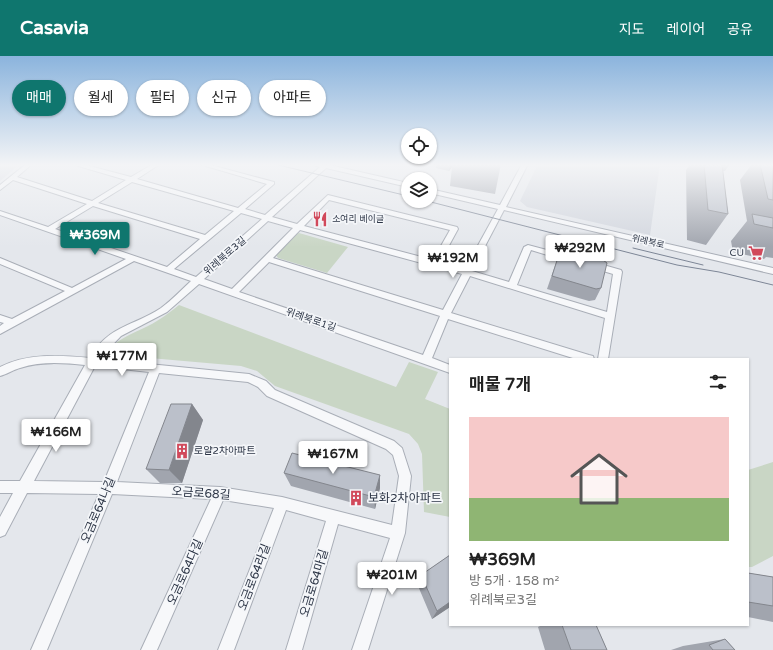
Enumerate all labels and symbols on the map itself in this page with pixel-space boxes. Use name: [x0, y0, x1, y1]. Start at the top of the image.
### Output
restaurant icon: 소여리 베이글: [311, 210, 329, 228]
place label: 소여리 베이글: [332, 214, 384, 225]
pin: ₩369M: [67, 222, 123, 256]
street label: 위례북로: [631, 233, 665, 251]
street label: 위례북로3길: [201, 234, 249, 278]
pin: ₩292M: [552, 235, 608, 269]
supermarket icon: CU: [747, 244, 765, 262]
pin: ₩192M: [425, 245, 481, 279]
place label: CU: [729, 247, 744, 259]
street label: 위례북로1길: [284, 306, 338, 334]
pin: ₩177M: [94, 343, 150, 377]
pin: ₩166M: [28, 419, 84, 453]
pin: ₩167M: [305, 441, 361, 475]
building icon: 로얄2차아파트: [173, 442, 191, 460]
place label: 로얄2차아파트: [194, 445, 255, 457]
street label: 오금로64나길: [78, 475, 118, 545]
street label: 오금로68길: [171, 484, 231, 502]
building icon: 보화2차아파트: [347, 489, 365, 507]
place label: 보화2차아파트: [368, 491, 442, 505]
street label: 오금로64다길: [164, 537, 206, 607]
street label: 오금로64라길: [235, 542, 273, 612]
street label: 오금로64마길: [297, 547, 331, 619]
pin: ₩201M: [364, 562, 420, 596]

